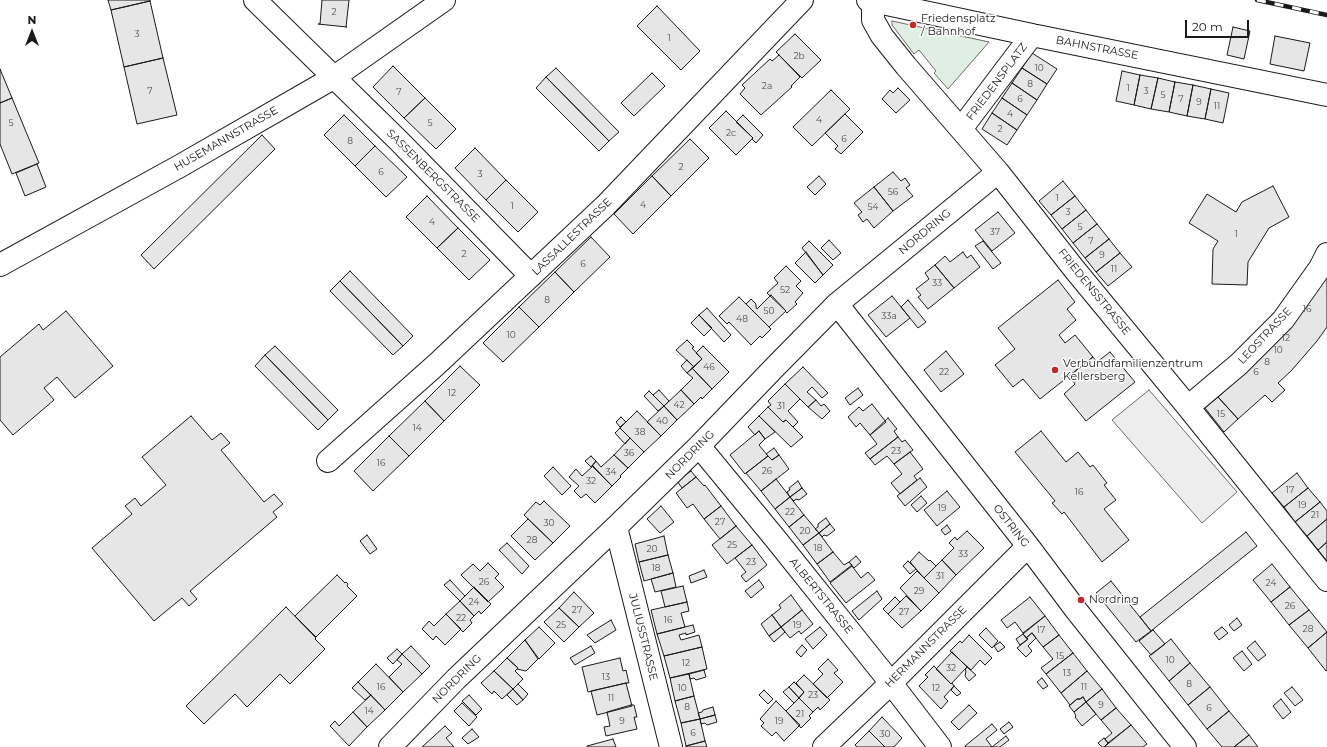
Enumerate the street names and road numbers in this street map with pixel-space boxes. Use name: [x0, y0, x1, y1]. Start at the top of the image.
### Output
street label: BAHNSTRASSE: [1055, 34, 1139, 62]
street label: FRIEDENSPLATZ: [964, 41, 1030, 123]
street label: HUSEMANNSTRASSE: [172, 104, 280, 174]
street label: SASSENBERGSTRASSE: [384, 127, 482, 225]
street label: LASSALLESTRASSE: [529, 196, 615, 278]
street label: NORDRING: [896, 206, 954, 258]
street label: FRIEDENSSTRASSE: [1055, 246, 1133, 338]
street label: LEOSTRASSE: [1235, 305, 1295, 367]
street label: NORDRING: [663, 428, 717, 482]
street label: OSTRING: [990, 502, 1032, 550]
street label: ALBERTSTRASSE: [786, 555, 856, 637]
street label: JULIUSSTRASSE: [626, 592, 660, 682]
street label: HERMANNSTRASSE: [882, 603, 970, 691]
street label: NORDRING: [430, 652, 484, 706]

